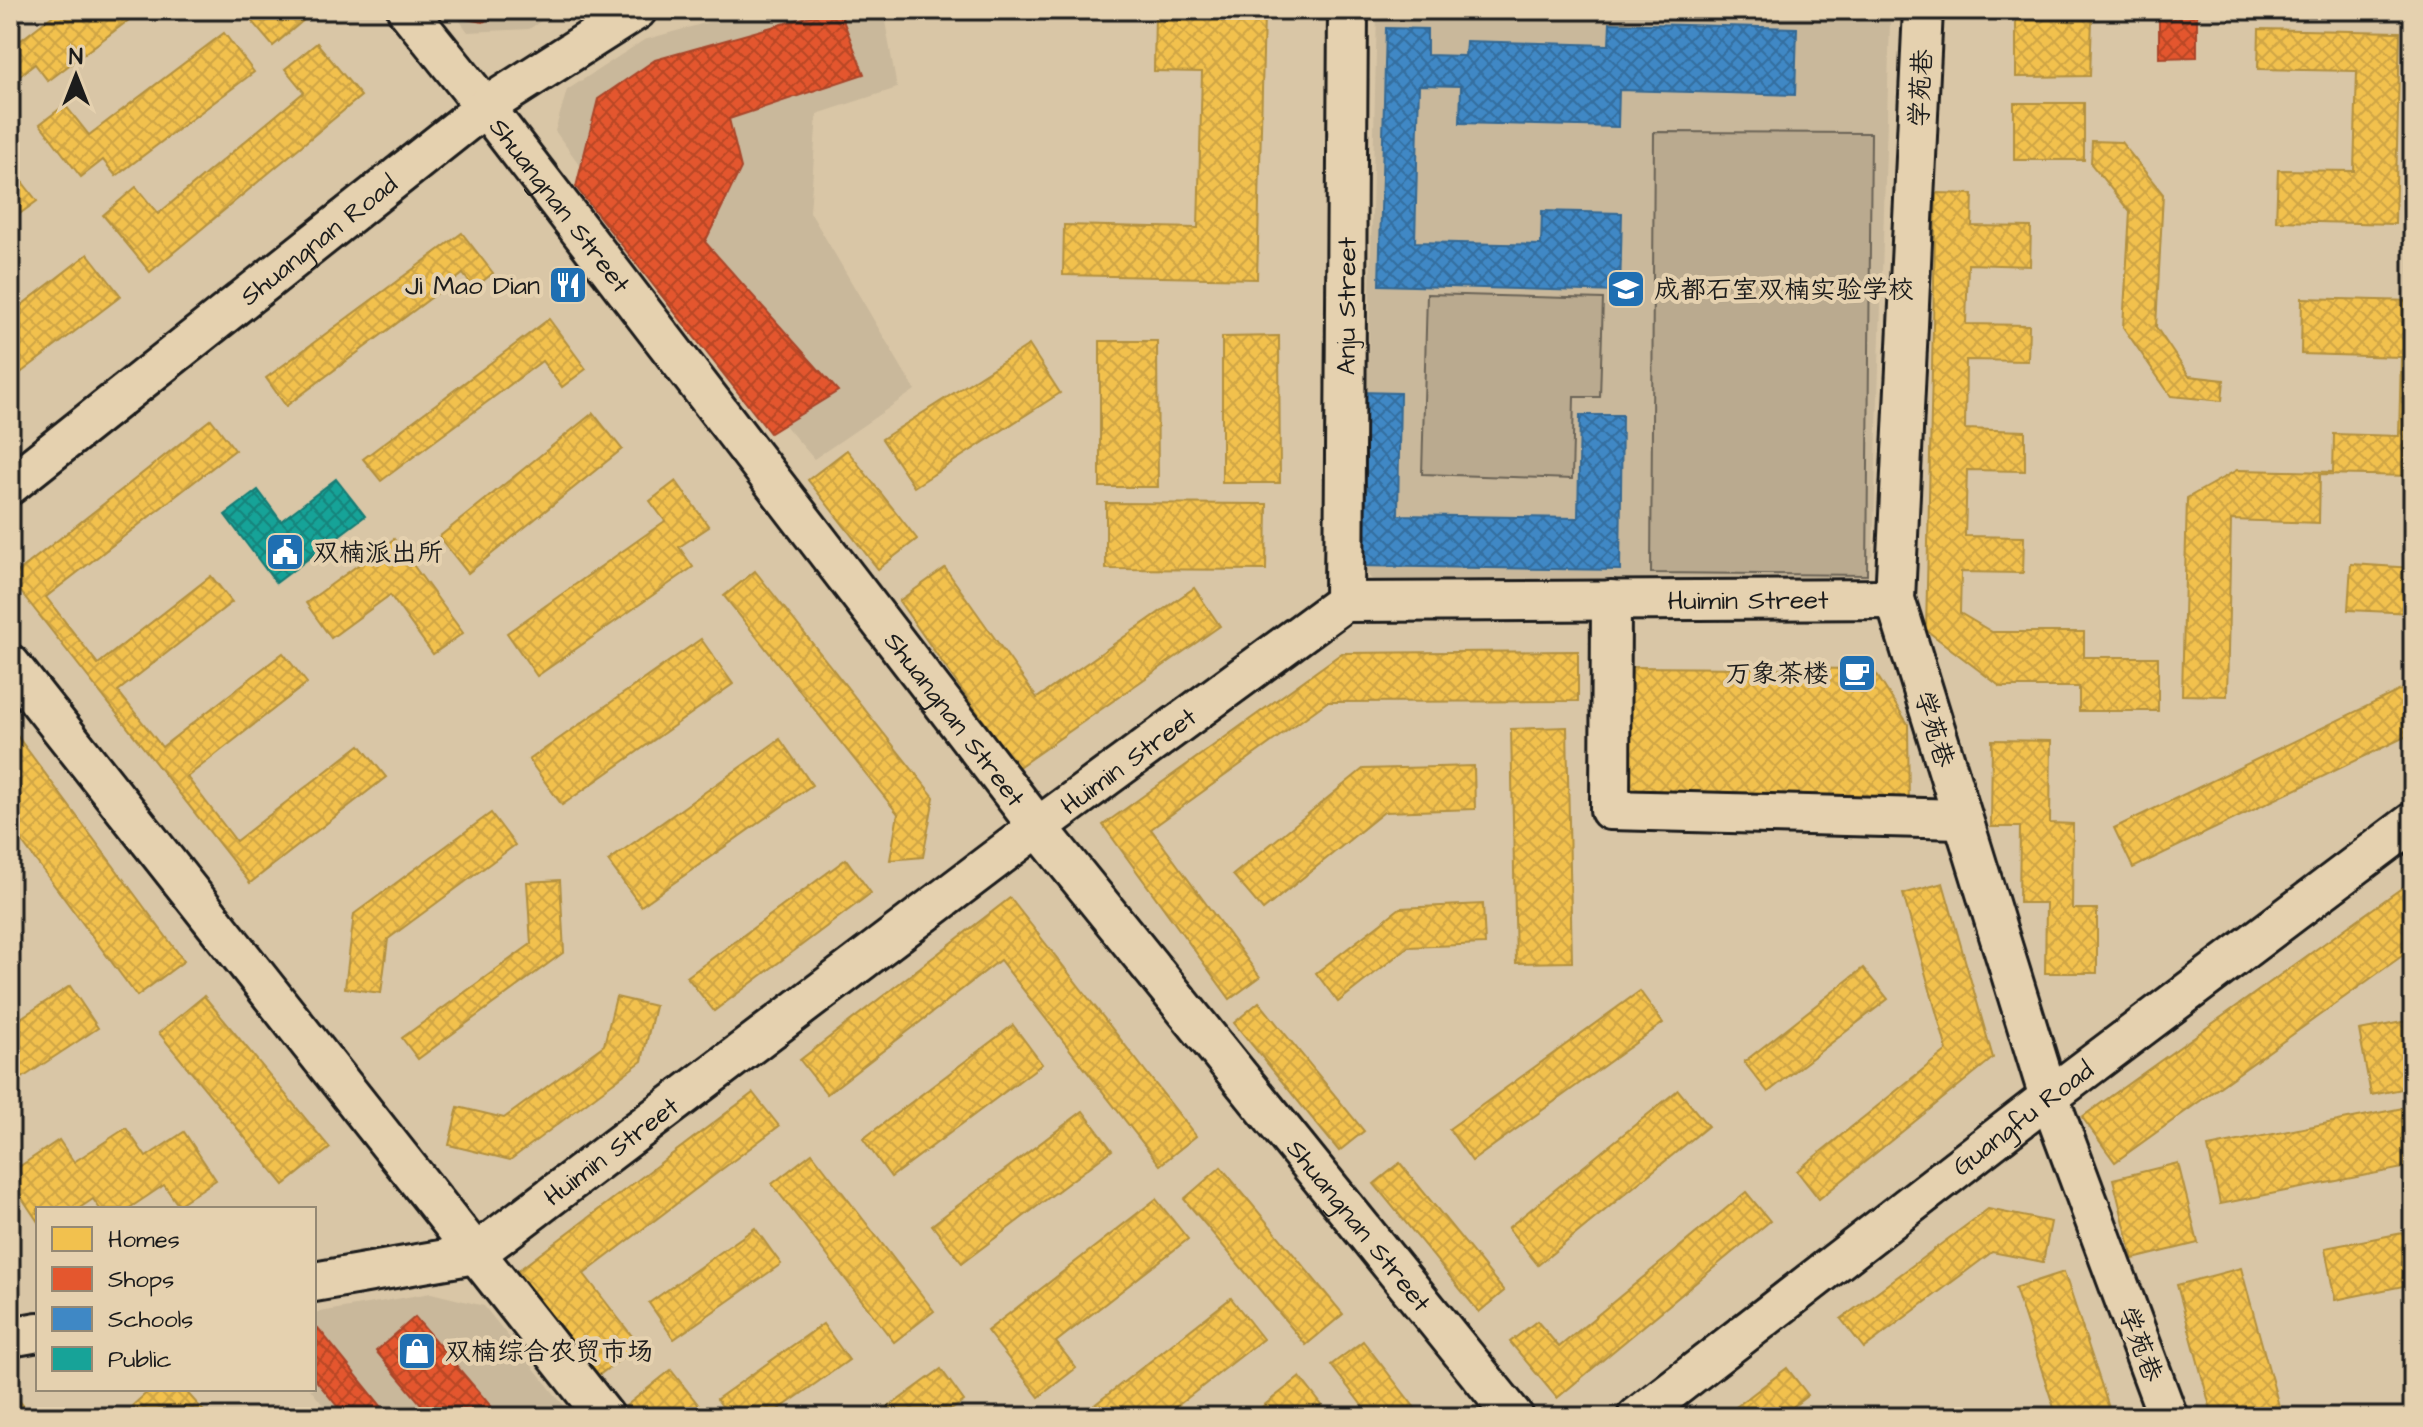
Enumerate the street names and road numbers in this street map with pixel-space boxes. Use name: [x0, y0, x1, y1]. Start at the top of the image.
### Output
street label: 学苑巷: [1901, 48, 1941, 128]
street label: Shuangnan Street: [480, 110, 639, 301]
street label: Shuangnan Road: [233, 167, 405, 314]
street label: Anju Street: [1329, 236, 1365, 375]
street label: Huimin Street: [1668, 582, 1829, 619]
street label: Shuangnan Street: [875, 624, 1033, 815]
street label: 学苑巷: [1905, 687, 1963, 772]
street label: Huimin Street: [1053, 699, 1205, 824]
street label: Guangfu Road: [1945, 1053, 2101, 1185]
street label: Huimin Street: [537, 1089, 687, 1215]
street label: Shuangnan Street: [1278, 1132, 1439, 1320]
street label: 学苑巷: [2109, 1301, 2171, 1387]

